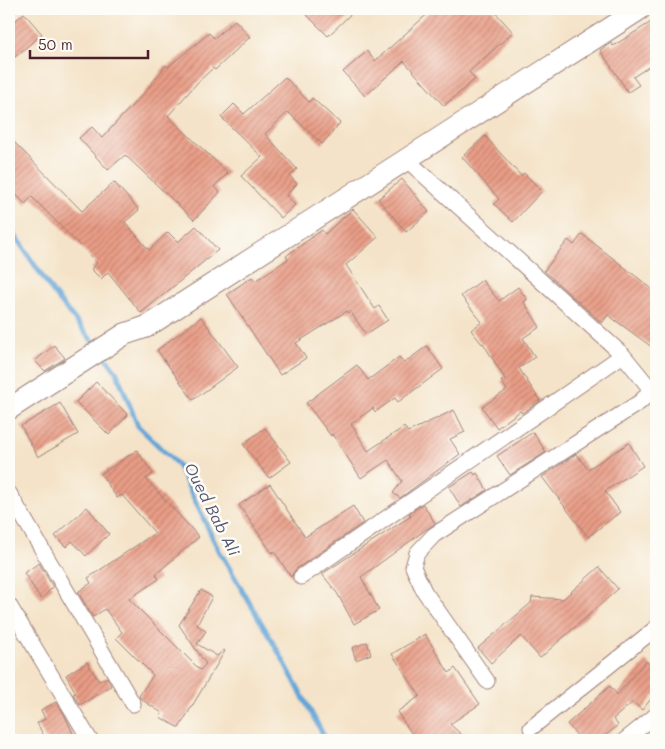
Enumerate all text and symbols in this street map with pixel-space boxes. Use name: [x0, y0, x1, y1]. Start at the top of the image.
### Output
scale bar: [30, 28, 148, 60]
text: 50 m: [38, 34, 73, 54]
water label: Oued Bab Ali: [181, 459, 246, 559]

